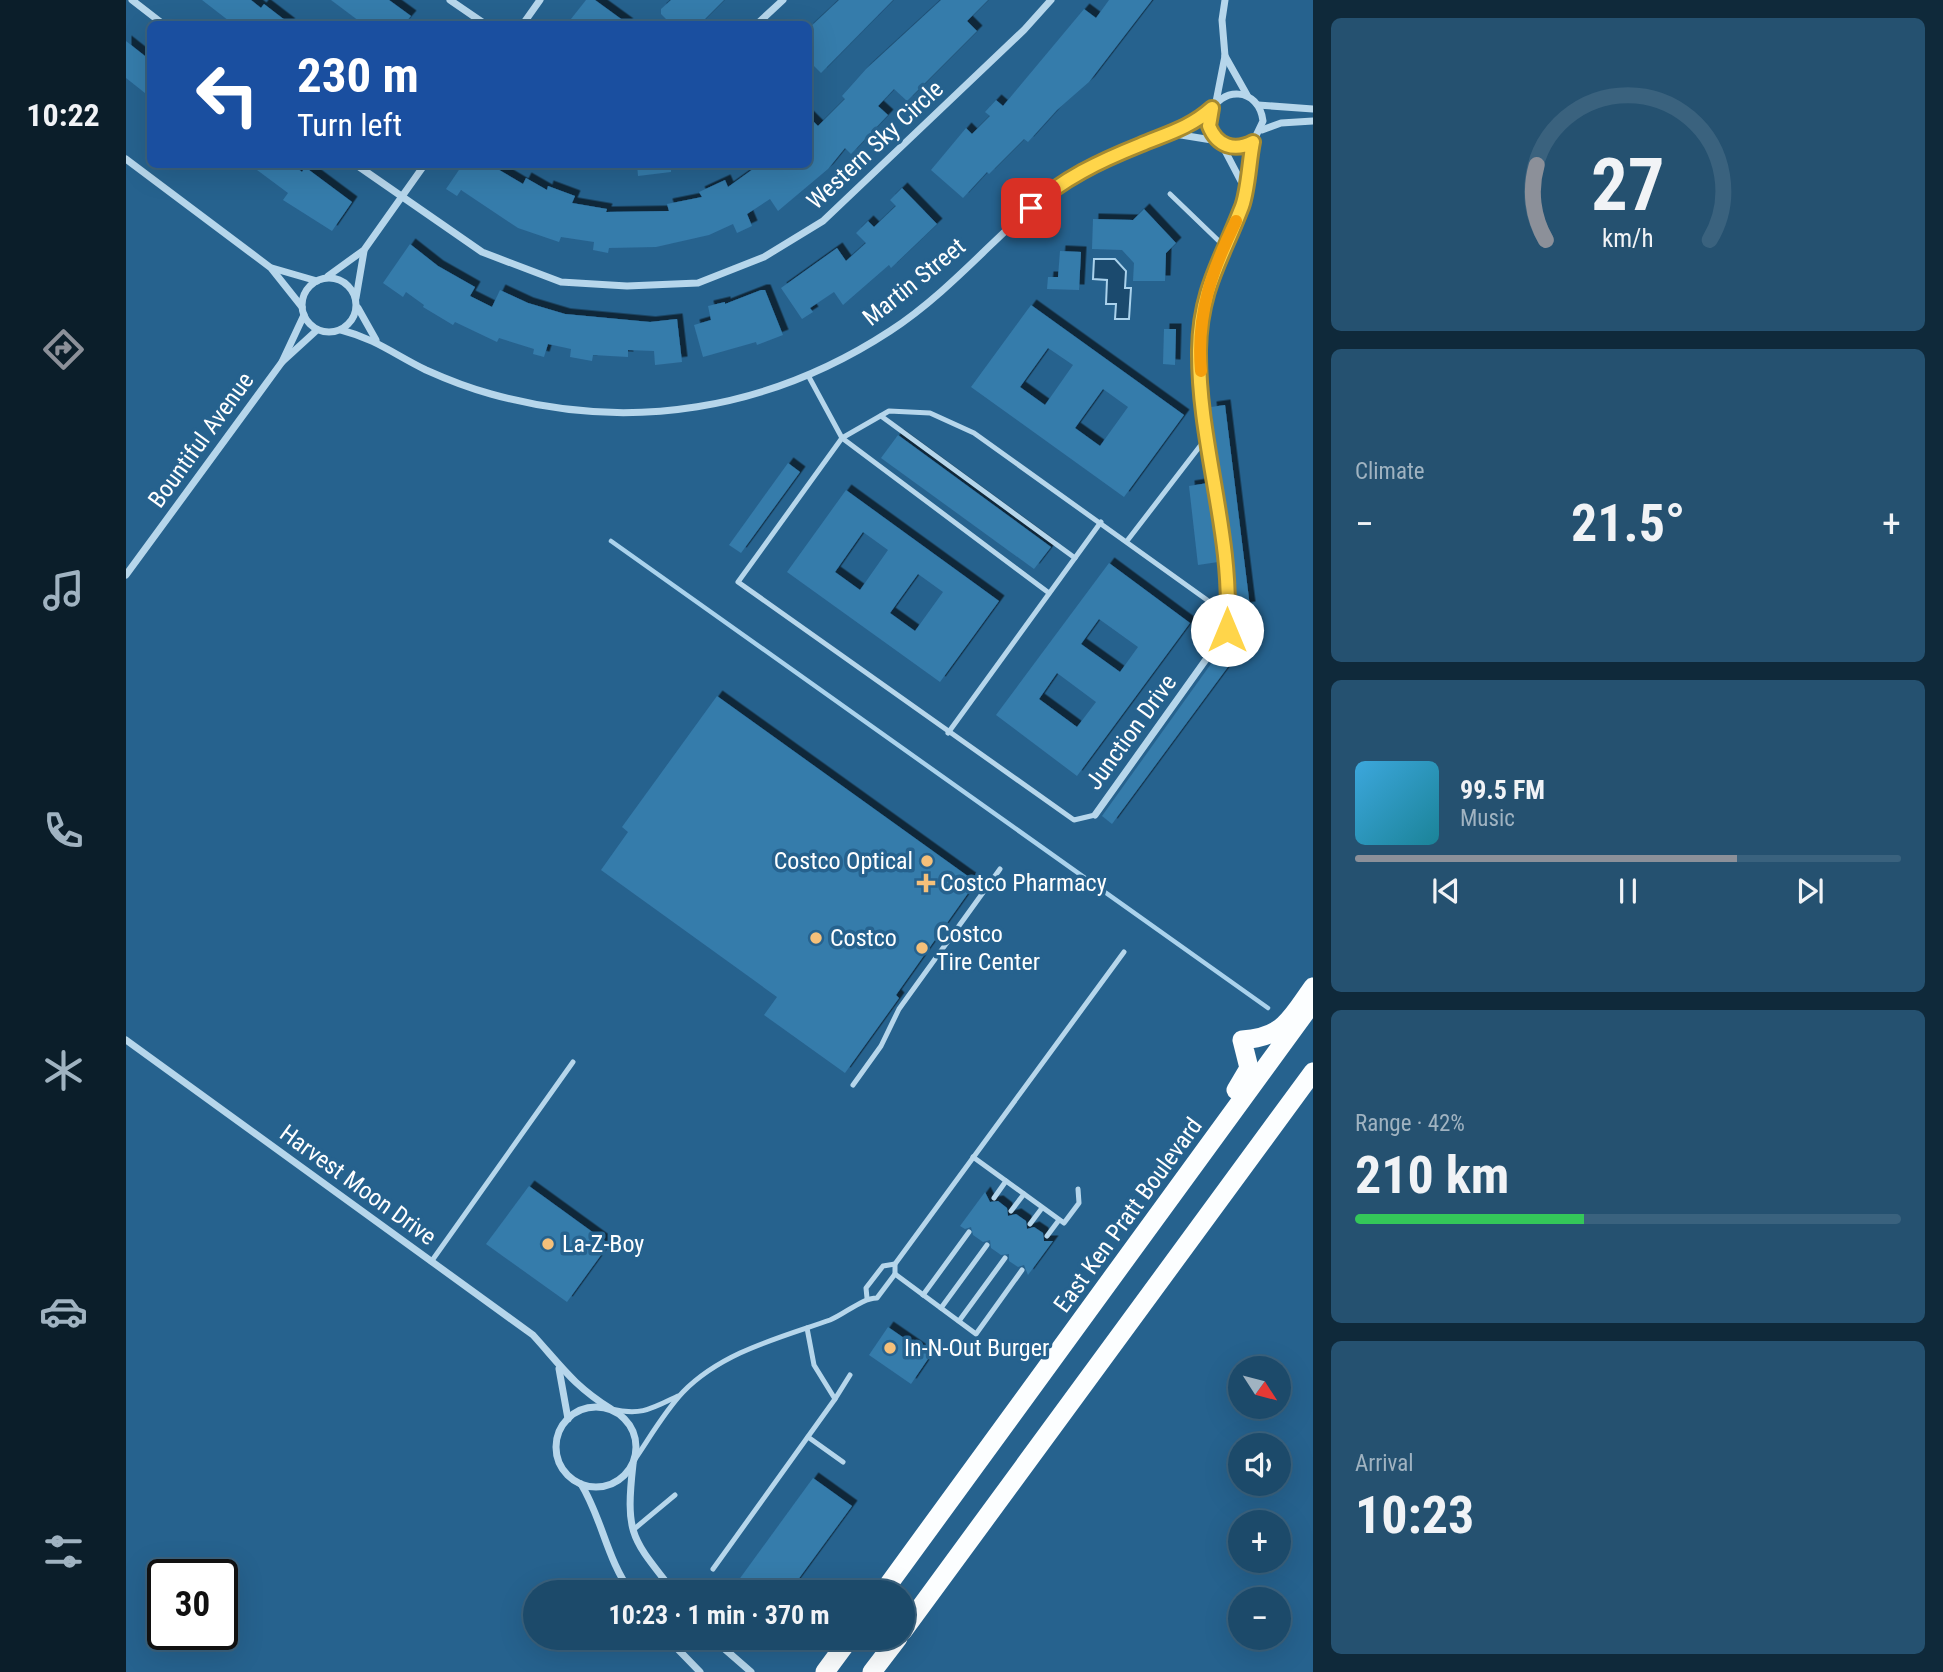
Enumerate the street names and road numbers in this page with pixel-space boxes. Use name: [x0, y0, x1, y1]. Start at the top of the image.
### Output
street label: Western Sky Circle: [801, 75, 949, 215]
street label: Martin Street: [857, 232, 971, 332]
street label: Bountiful Avenue: [143, 367, 259, 513]
street label: Junction Drive: [1080, 669, 1182, 795]
street label: East Ken Pratt Boulevard: [1048, 1112, 1208, 1318]
street label: Harvest Moon Drive: [275, 1119, 441, 1251]

